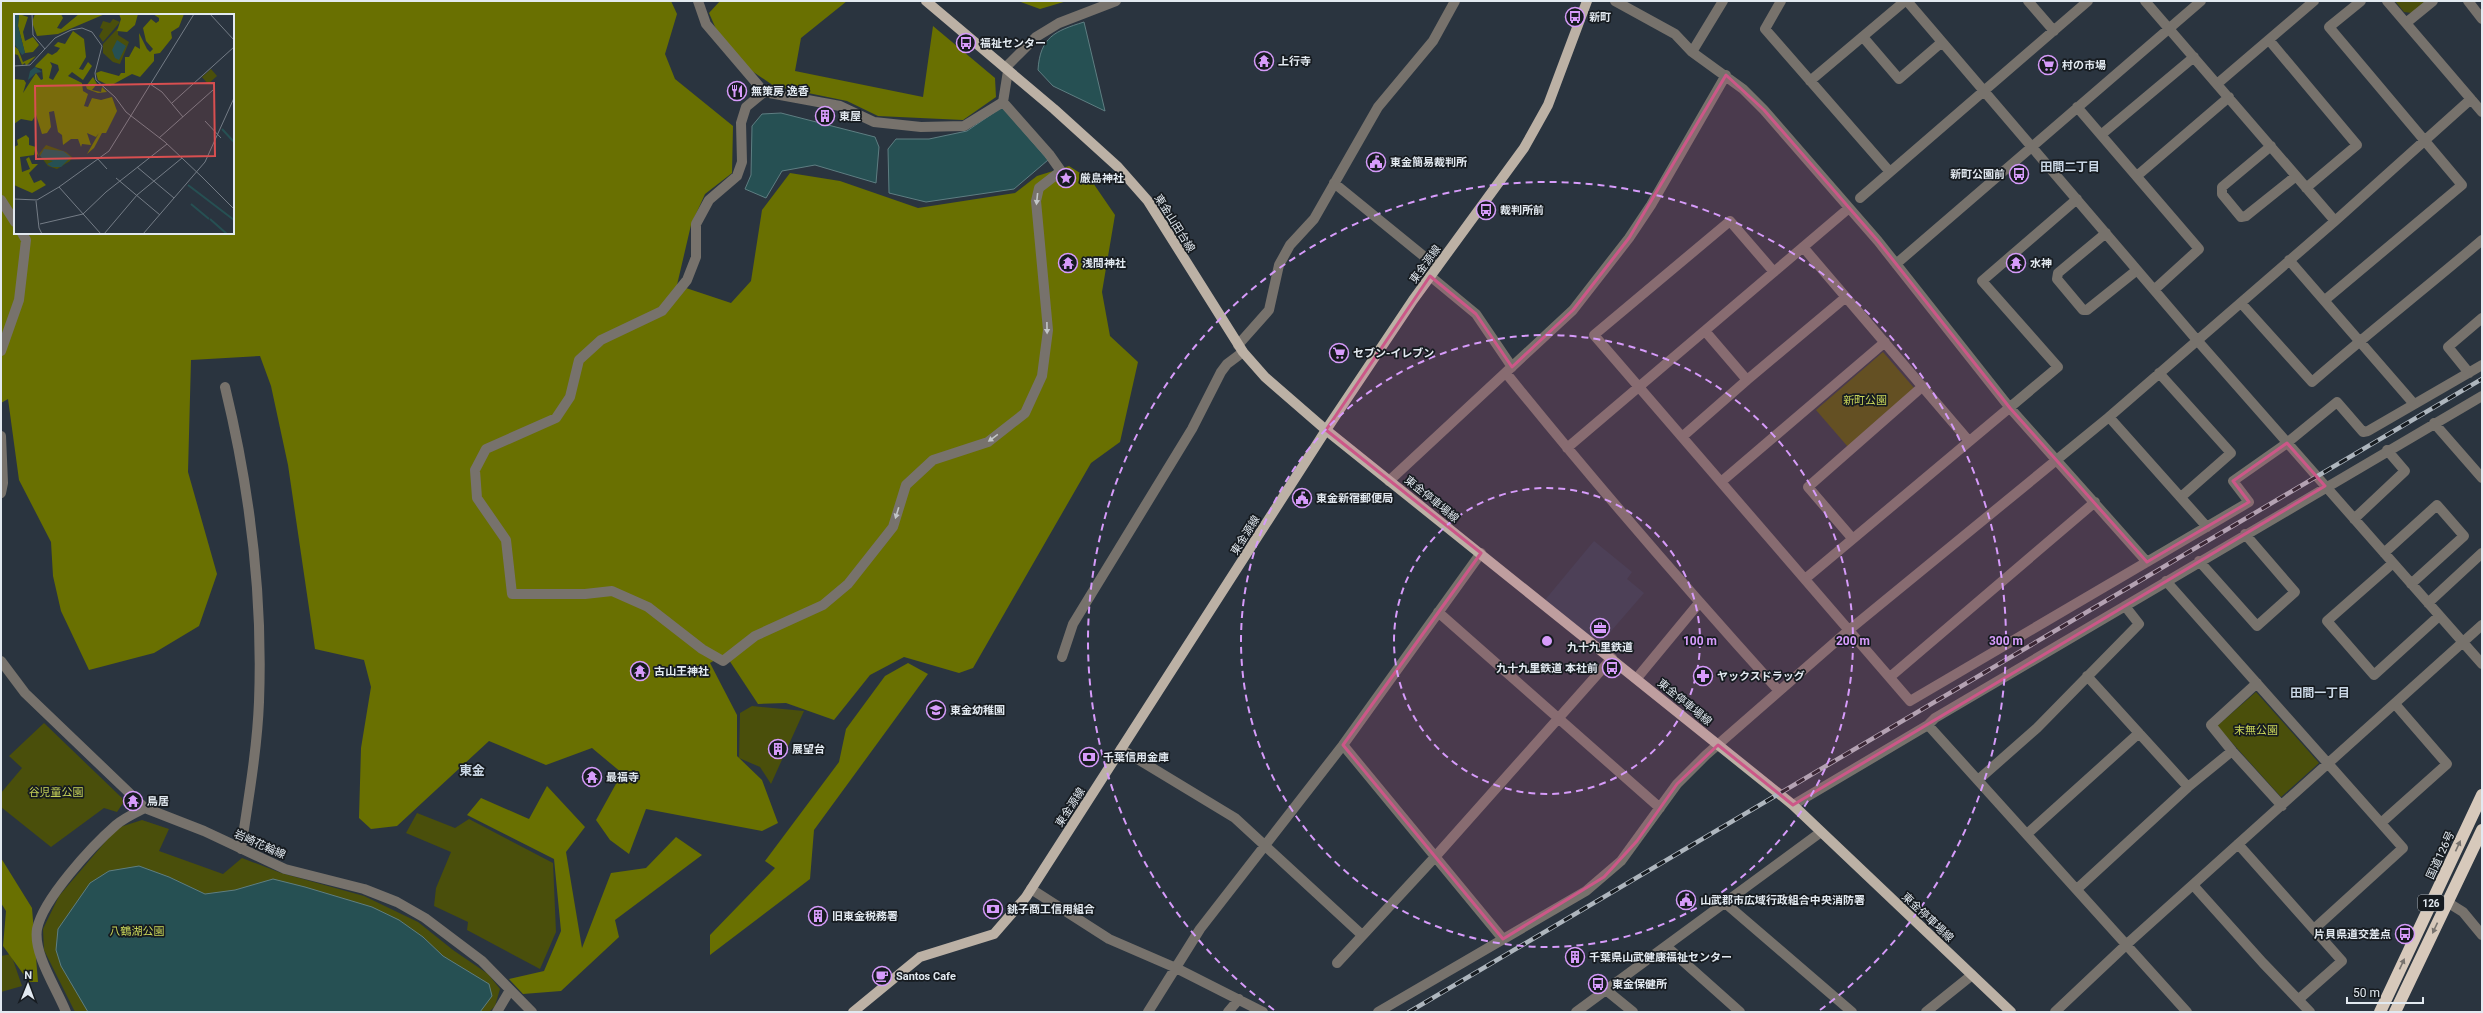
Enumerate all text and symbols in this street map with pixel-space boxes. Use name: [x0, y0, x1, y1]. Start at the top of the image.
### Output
bus stop icon: 新町: [1564, 6, 1586, 28]
place label: 新町: [1589, 11, 1611, 24]
inset map: [14, 14, 234, 234]
bus stop icon: 福祉センター: [955, 32, 977, 54]
place label: 福祉センター: [980, 37, 1046, 50]
temple icon: 上行寺: [1253, 50, 1275, 72]
supermarket icon: 村の市場: [2037, 54, 2059, 76]
place label: 上行寺: [1278, 55, 1311, 68]
place label: 村の市場: [2062, 59, 2106, 72]
restaurant icon: 無策房 逸香: [726, 80, 748, 102]
place label: 無策房 逸香: [751, 85, 809, 98]
building icon: 東屋: [814, 105, 836, 127]
place label: 東屋: [839, 110, 861, 123]
public building icon: 東金簡易裁判所: [1365, 151, 1387, 173]
place label: 東金簡易裁判所: [1390, 156, 1467, 169]
district label: 田間二丁目: [2040, 160, 2100, 174]
bus stop icon: 新町公園前: [2008, 163, 2030, 185]
place icon: 厳島神社: [1055, 167, 1077, 189]
place label: 新町公園前: [1950, 168, 2005, 181]
place label: 厳島神社: [1080, 172, 1124, 185]
one-way arrow: [1034, 192, 1040, 205]
street label: 東金山田台線: [1152, 192, 1198, 255]
bus stop icon: 裁判所前: [1475, 199, 1497, 221]
place label: 裁判所前: [1500, 204, 1544, 217]
street label: 東金源線: [1407, 243, 1444, 286]
temple icon: 浅間神社: [1057, 252, 1079, 274]
temple icon: 水神: [2005, 252, 2027, 274]
place label: 浅間神社: [1082, 257, 1126, 270]
place label: 水神: [2030, 257, 2052, 270]
one-way arrow: [1044, 322, 1050, 335]
supermarket icon: セブン-イレブン: [1328, 342, 1350, 364]
place label: セブン-イレブン: [1353, 347, 1434, 360]
park label: 新町公園: [1843, 394, 1887, 407]
one-way arrow: [987, 434, 998, 442]
street label: 東金停車場線: [1402, 474, 1461, 525]
public building icon: 東金新宿郵便局: [1291, 487, 1313, 509]
place label: 東金新宿郵便局: [1316, 492, 1393, 505]
one-way arrow: [894, 507, 900, 519]
street label: 東金源線: [1228, 513, 1263, 557]
office icon: 九十九里鉄道: [1589, 617, 1611, 639]
centre of rings: [1540, 634, 1554, 648]
text: 100 m: [1683, 634, 1717, 648]
text: 200 m: [1836, 634, 1870, 648]
text: 300 m: [1989, 634, 2023, 648]
place label: 九十九里鉄道: [1567, 641, 1633, 654]
bus stop icon: 九十九里鉄道 本社前: [1601, 657, 1623, 679]
temple icon: 古山王神社: [629, 660, 651, 682]
place label: 九十九里鉄道 本社前: [1496, 662, 1598, 675]
place label: 古山王神社: [654, 665, 709, 678]
pharmacy icon: ヤックスドラッグ: [1692, 665, 1714, 687]
place label: ヤックスドラッグ: [1717, 670, 1805, 683]
street label: 東金停車場線: [1655, 677, 1714, 728]
district label: 田間一丁目: [2290, 686, 2350, 700]
school or university icon: 東金幼稚園: [925, 699, 947, 721]
place label: 東金幼稚園: [950, 704, 1005, 717]
park label: 末無公園: [2234, 724, 2278, 737]
building icon: 展望台: [767, 738, 789, 760]
place label: 展望台: [792, 743, 825, 756]
bank icon: 千葉信用金庫: [1078, 746, 1100, 768]
place label: 千葉信用金庫: [1103, 751, 1169, 764]
district label: 東金: [459, 763, 485, 778]
temple icon: 最福寺: [581, 766, 603, 788]
place label: 最福寺: [606, 771, 639, 784]
street label: 東金源線: [1053, 785, 1088, 829]
park label: 谷児童公園: [29, 786, 84, 799]
temple icon: 鳥居: [122, 790, 144, 812]
place label: 鳥居: [147, 795, 169, 808]
street label: 岩崎花輪線: [232, 827, 288, 862]
street label: 国道126号: [2424, 829, 2457, 881]
one-way arrow: [2455, 841, 2461, 852]
public building icon: 山武郡市広域行政組合中央消防署: [1675, 889, 1697, 911]
street label: 東金停車場線: [1899, 890, 1956, 945]
place label: 山武郡市広域行政組合中央消防署: [1700, 894, 1865, 907]
road number: 126: [2418, 895, 2444, 911]
bank icon: 銚子商工信用組合: [982, 898, 1004, 920]
place label: 銚子商工信用組合: [1007, 903, 1095, 916]
building icon: 旧東金税務署: [807, 905, 829, 927]
place label: 旧東金税務署: [832, 910, 898, 923]
bus stop icon: 片貝県道交差点: [2394, 923, 2416, 945]
one-way arrow: [2432, 923, 2438, 934]
park label: 八鶴湖公園: [110, 925, 165, 938]
place label: 片貝県道交差点: [2314, 928, 2391, 941]
building icon: 千葉県山武健康福祉センター: [1564, 946, 1586, 968]
place label: 千葉県山武健康福祉センター: [1589, 951, 1732, 964]
one-way arrow: [2399, 958, 2405, 970]
north arrow: [8, 965, 48, 1005]
cafe icon: Santos Cafe: [871, 965, 893, 987]
text: N: [24, 969, 32, 982]
place label: Santos Cafe: [896, 970, 956, 983]
bus stop icon: 東金保健所: [1587, 973, 1609, 995]
place label: 東金保健所: [1612, 978, 1667, 991]
scale bar: [2347, 979, 2423, 1005]
text: 50 m: [2353, 986, 2380, 1000]

